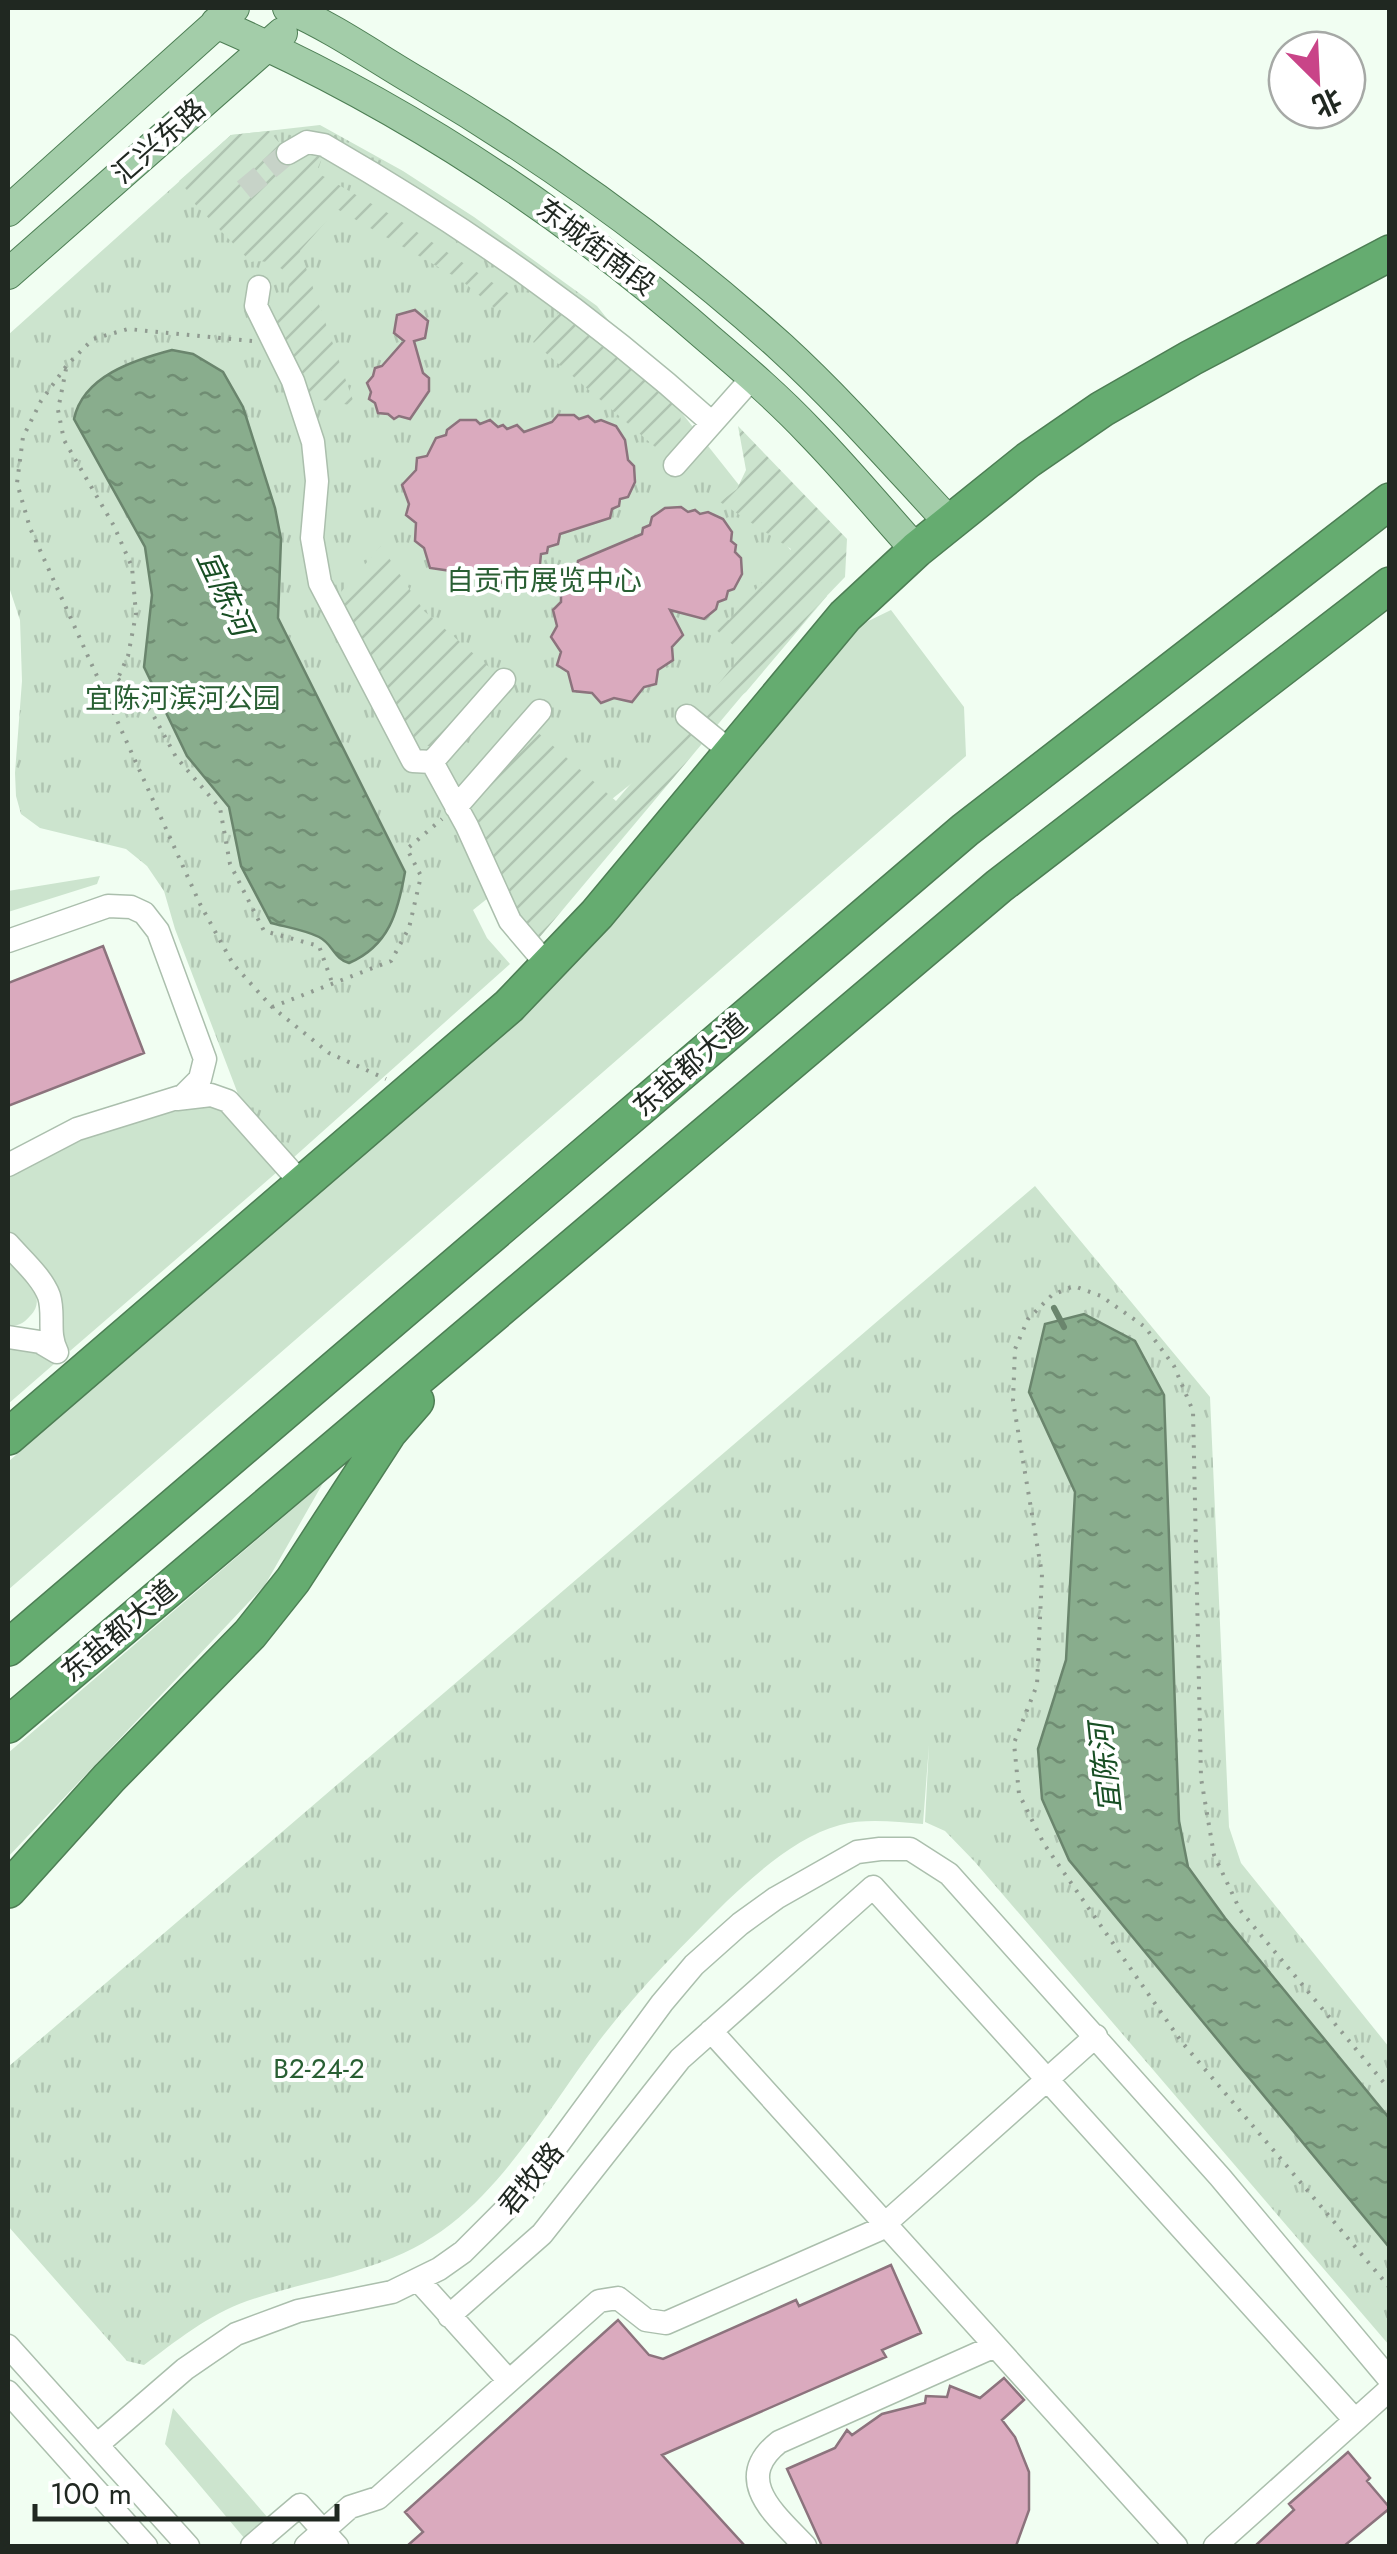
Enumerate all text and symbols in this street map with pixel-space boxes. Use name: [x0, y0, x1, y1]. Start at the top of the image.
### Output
north arrow: [1267, 30, 1367, 130]
text: 北: [1306, 78, 1348, 127]
street label: 汇兴东路: [103, 89, 215, 193]
street label: 东城街南段: [528, 188, 664, 306]
water label: 宜陈河: [186, 543, 266, 647]
park label: 自贡市展览中心: [446, 560, 642, 601]
park label: 宜陈河滨河公园: [85, 678, 281, 719]
street label: 东盐都大道: [624, 1004, 756, 1126]
street label: 东盐都大道: [52, 1570, 186, 1692]
water label: 宜陈河: [1078, 1716, 1131, 1815]
park label: B2-24-2: [273, 2048, 365, 2089]
street label: 君牧路: [489, 2133, 573, 2225]
scale bar: [35, 2459, 338, 2521]
text: 100 m: [50, 2472, 132, 2515]

